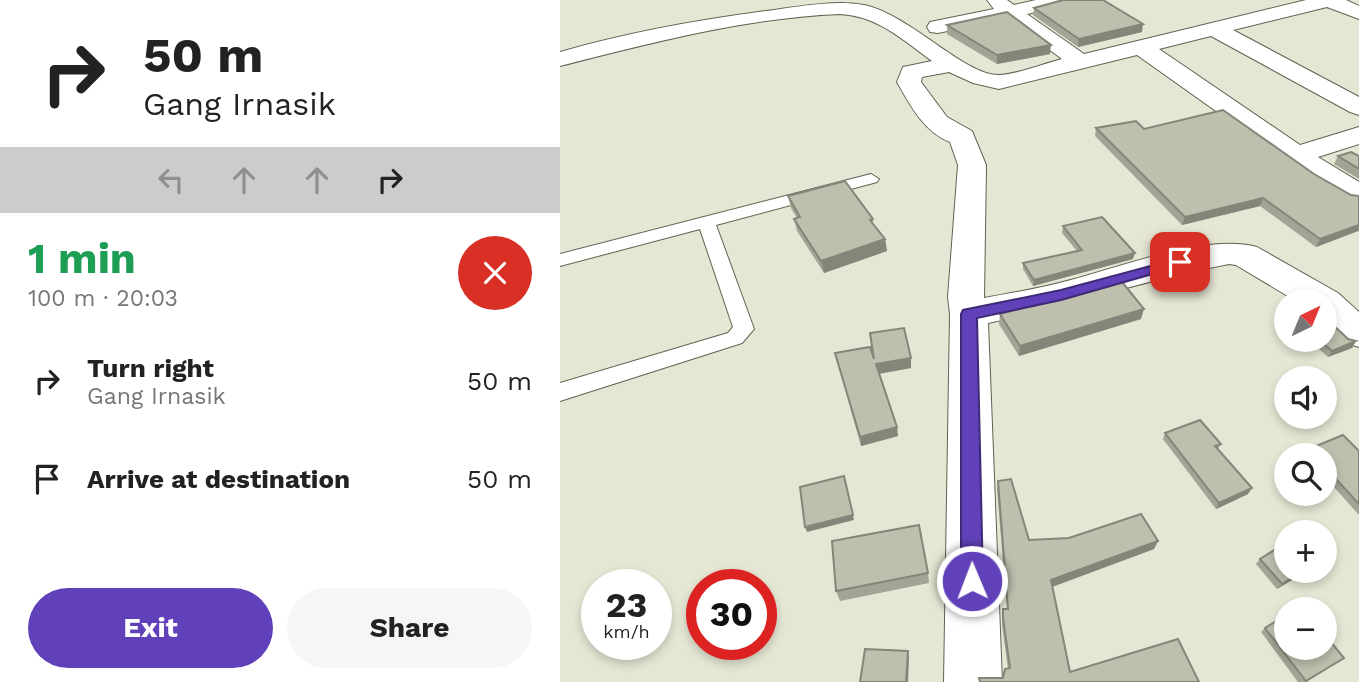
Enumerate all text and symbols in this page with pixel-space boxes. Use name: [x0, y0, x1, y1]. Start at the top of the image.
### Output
text: 50 m: [143, 26, 263, 84]
icon: right: [28, 28, 119, 119]
text: Gang Irnasik: [143, 85, 336, 123]
icon: left: [152, 161, 190, 199]
icon: ahead: [225, 161, 263, 199]
icon: ahead: [298, 161, 336, 199]
icon: right: [371, 161, 409, 199]
pin: [1150, 232, 1210, 292]
text: 1 min: [28, 234, 136, 283]
button: close: [458, 236, 532, 310]
icon: arrive: [1161, 243, 1199, 281]
text: 100 m · 20:03: [28, 285, 178, 312]
north arrow: [1274, 289, 1337, 352]
map controls: [1274, 289, 1337, 660]
text: Turn right: [87, 353, 214, 383]
icon: right: [28, 362, 66, 400]
text: 50 m: [467, 366, 532, 396]
button: sound: [1274, 366, 1337, 429]
text: Gang Irnasik: [87, 383, 226, 410]
button: search: [1274, 443, 1337, 506]
icon: arrive: [28, 460, 66, 498]
text: Arrive at destination: [87, 464, 350, 494]
text: 50 m: [467, 464, 532, 494]
button: +: [1274, 520, 1337, 583]
position arrow: [935, 544, 1009, 618]
speed limit sign: 30: [686, 569, 777, 660]
text: 23: [606, 584, 647, 626]
button: Exit: [28, 588, 273, 668]
button: Share: [287, 588, 532, 668]
button: −: [1274, 597, 1337, 660]
text: km/h: [603, 621, 650, 642]

